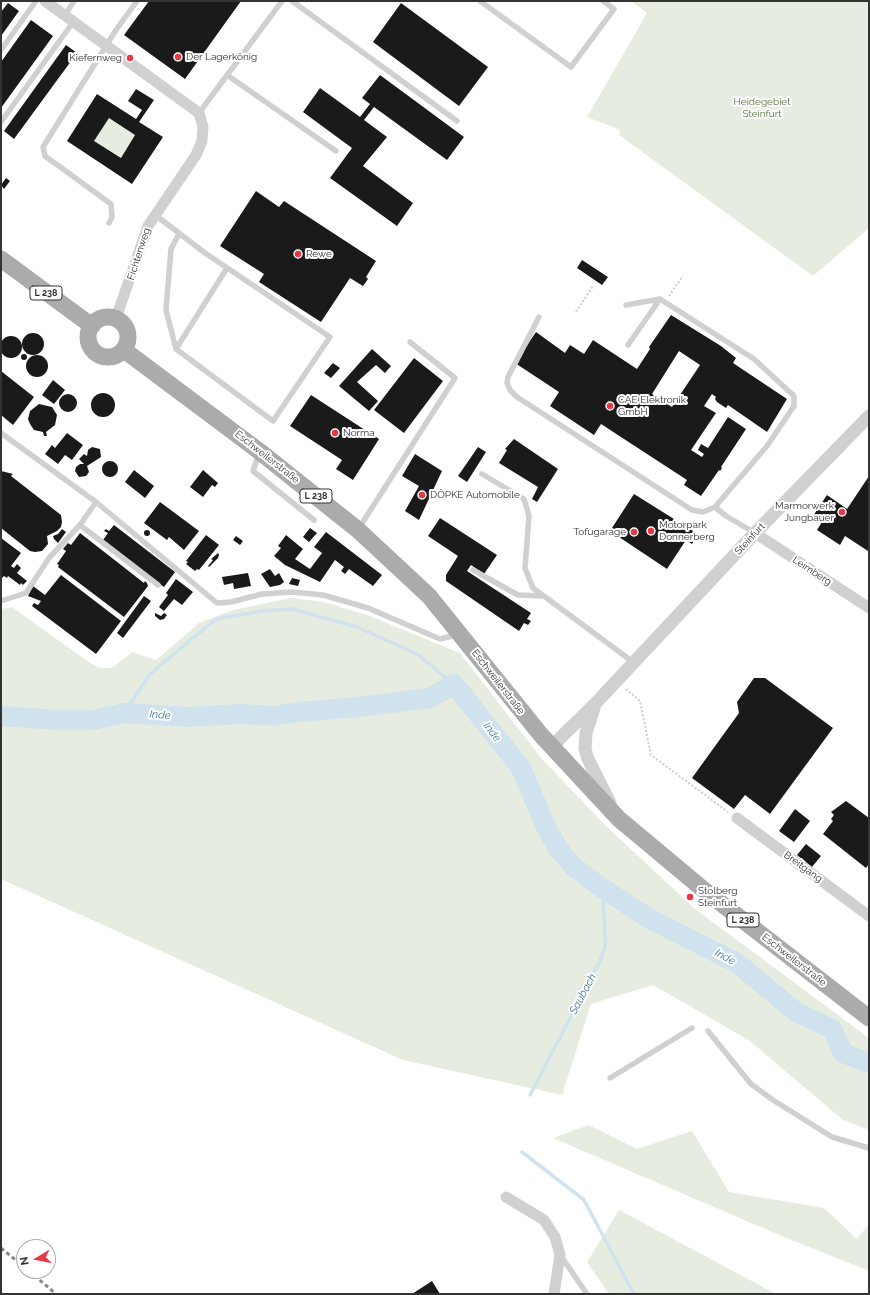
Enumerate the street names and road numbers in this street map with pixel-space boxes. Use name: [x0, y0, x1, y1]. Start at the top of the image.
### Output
street label: Fichtenweg: [125, 226, 153, 282]
road number: L 238: [30, 286, 62, 300]
street label: Eschweilerstraße: [232, 428, 302, 486]
road number: L 238: [300, 489, 332, 503]
street label: Steinfurt: [732, 521, 768, 557]
street label: Leimberg: [790, 554, 834, 588]
street label: Eschweilerstraße: [469, 647, 527, 717]
street label: Breitgang: [781, 849, 825, 885]
road number: L 238: [727, 913, 759, 927]
street label: Eschweilerstraße: [759, 931, 829, 989]

